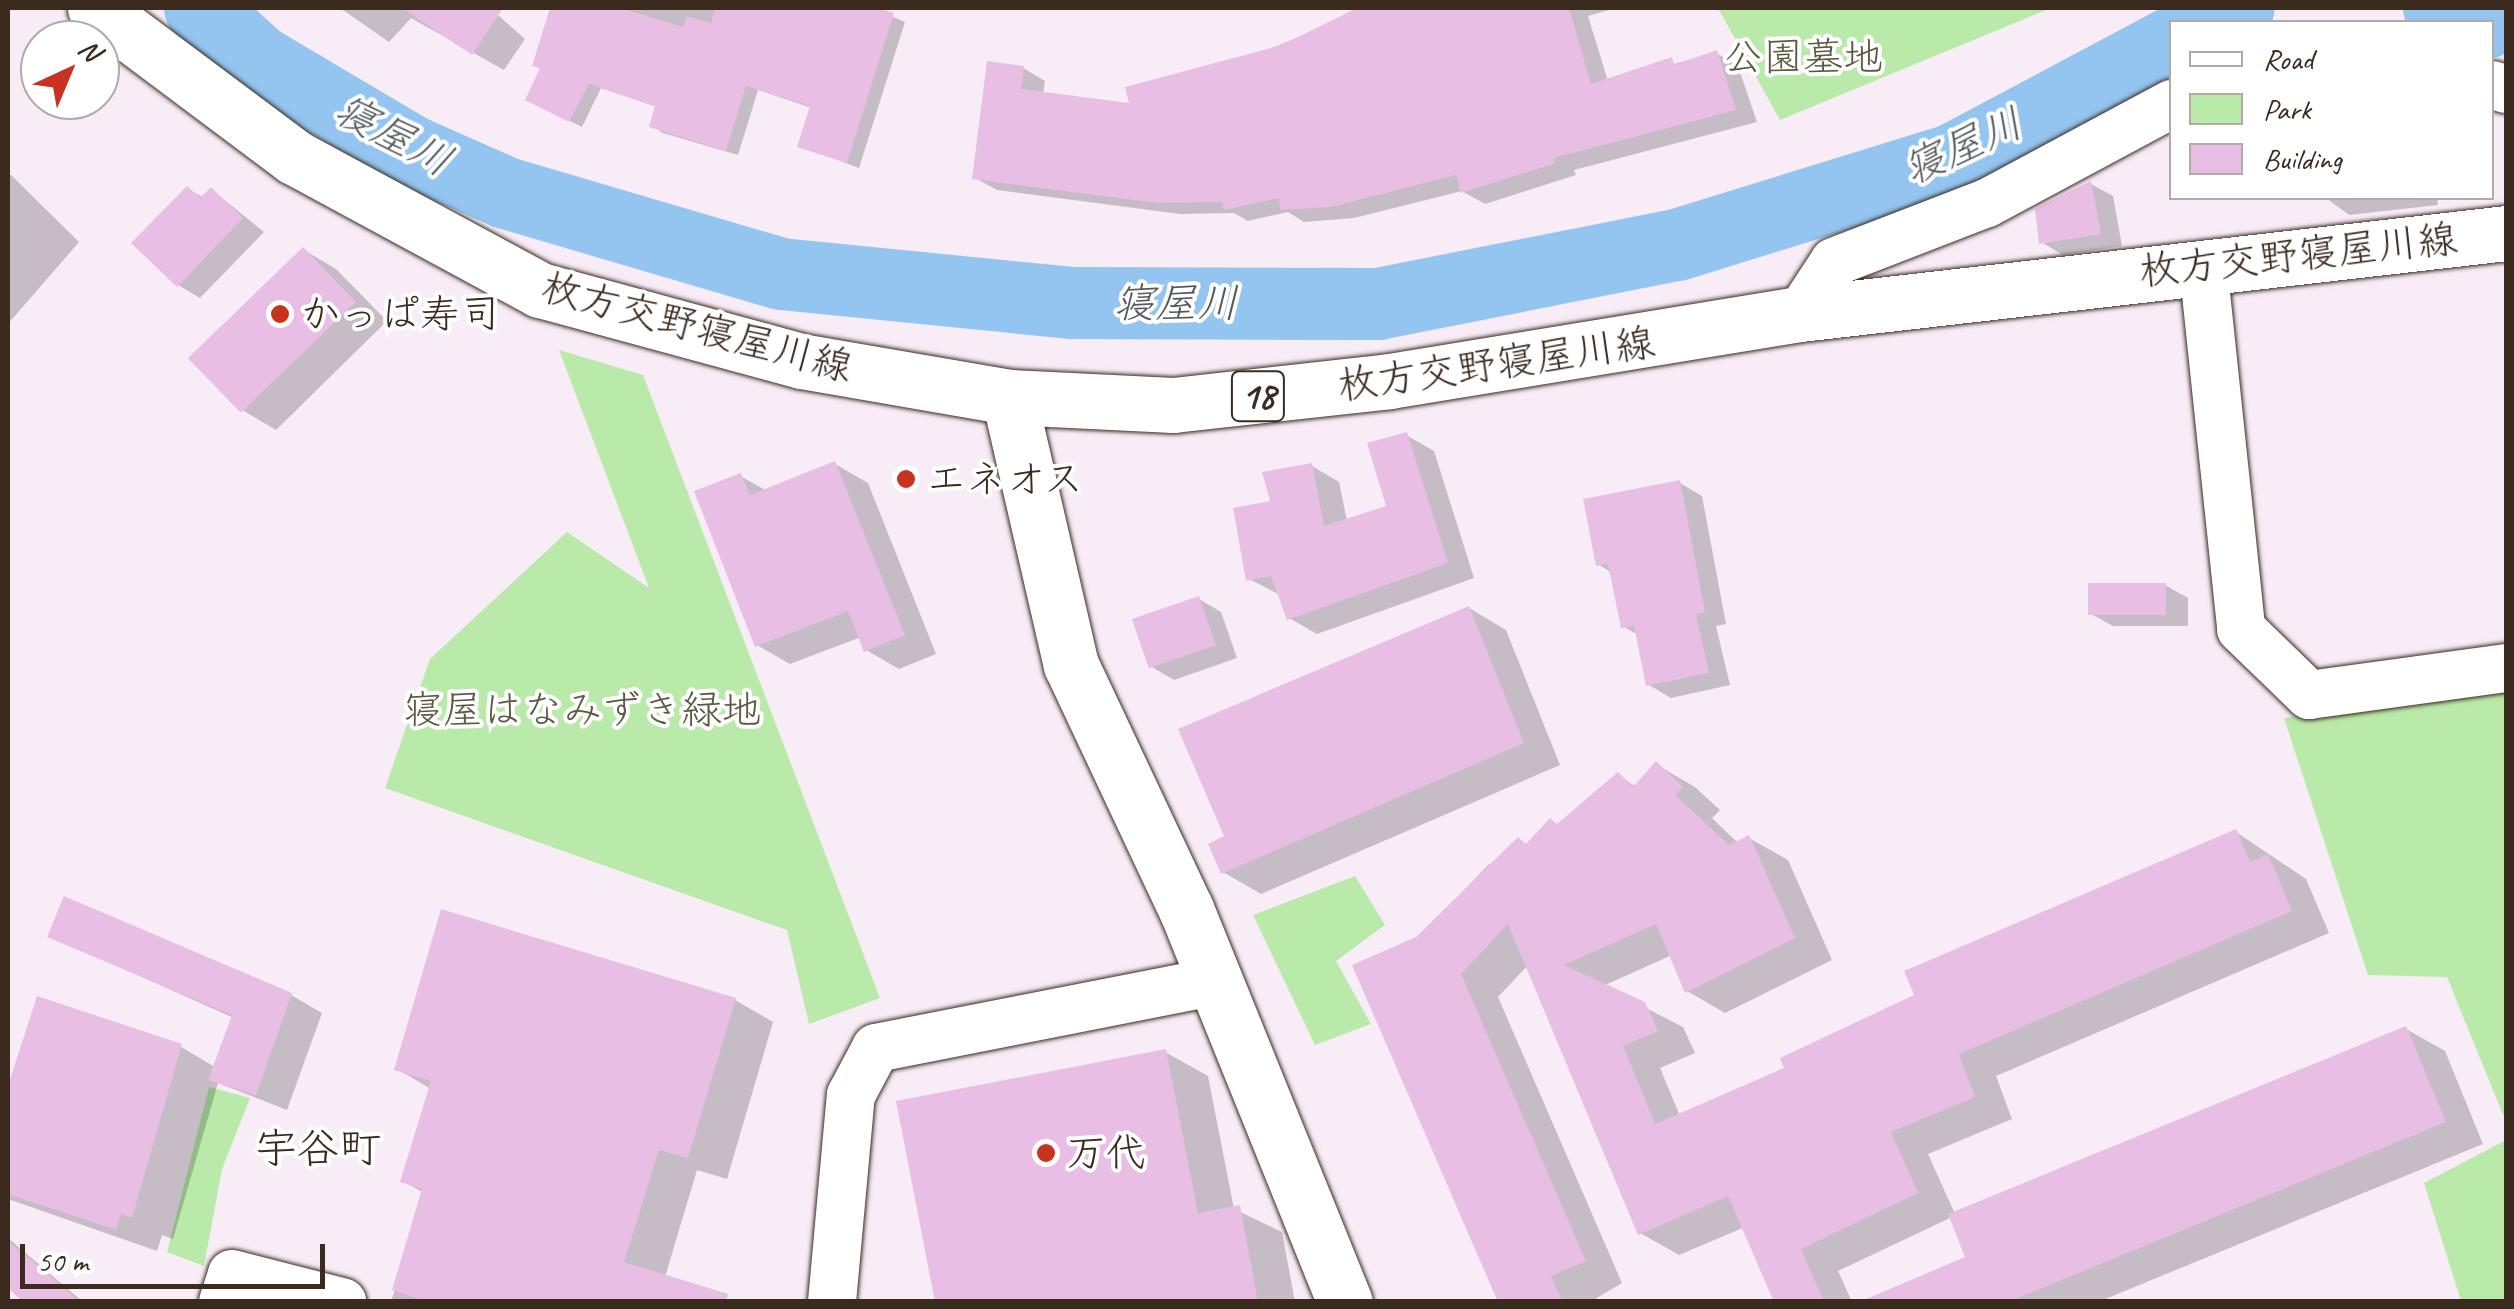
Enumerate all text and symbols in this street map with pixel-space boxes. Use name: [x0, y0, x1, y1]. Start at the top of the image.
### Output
north arrow: [20, 20, 120, 120]
legend: [2169, 20, 2494, 200]
text: N: [71, 31, 108, 68]
park label: 公園墓地: [1723, 33, 1883, 81]
text: Road: [2263, 40, 2313, 78]
water label: 寝屋川: [326, 84, 460, 188]
text: Park: [2263, 90, 2311, 128]
water label: 寝屋川: [1895, 98, 2031, 196]
text: Building: [2263, 140, 2342, 178]
street label: 枚方交野寝屋川線: [2136, 214, 2460, 296]
street label: 枚方交野寝屋川線: [536, 262, 858, 392]
water label: 寝屋川: [1113, 279, 1239, 329]
place label: かっぱ寿司: [300, 290, 500, 338]
marker: かっぱ寿司: [269, 303, 291, 325]
street label: 枚方交野寝屋川線: [1334, 318, 1658, 410]
road number: 18: [1230, 363, 1286, 429]
place label: エネオス: [926, 455, 1086, 503]
marker: エネオス: [895, 468, 917, 490]
park label: 寝屋はなみずき緑地: [402, 686, 762, 734]
district label: 宇谷町: [255, 1124, 381, 1174]
place label: 万代: [1066, 1129, 1146, 1177]
marker: 万代: [1035, 1142, 1057, 1164]
scale bar: [25, 1224, 330, 1286]
text: 50 m: [37, 1242, 88, 1280]

